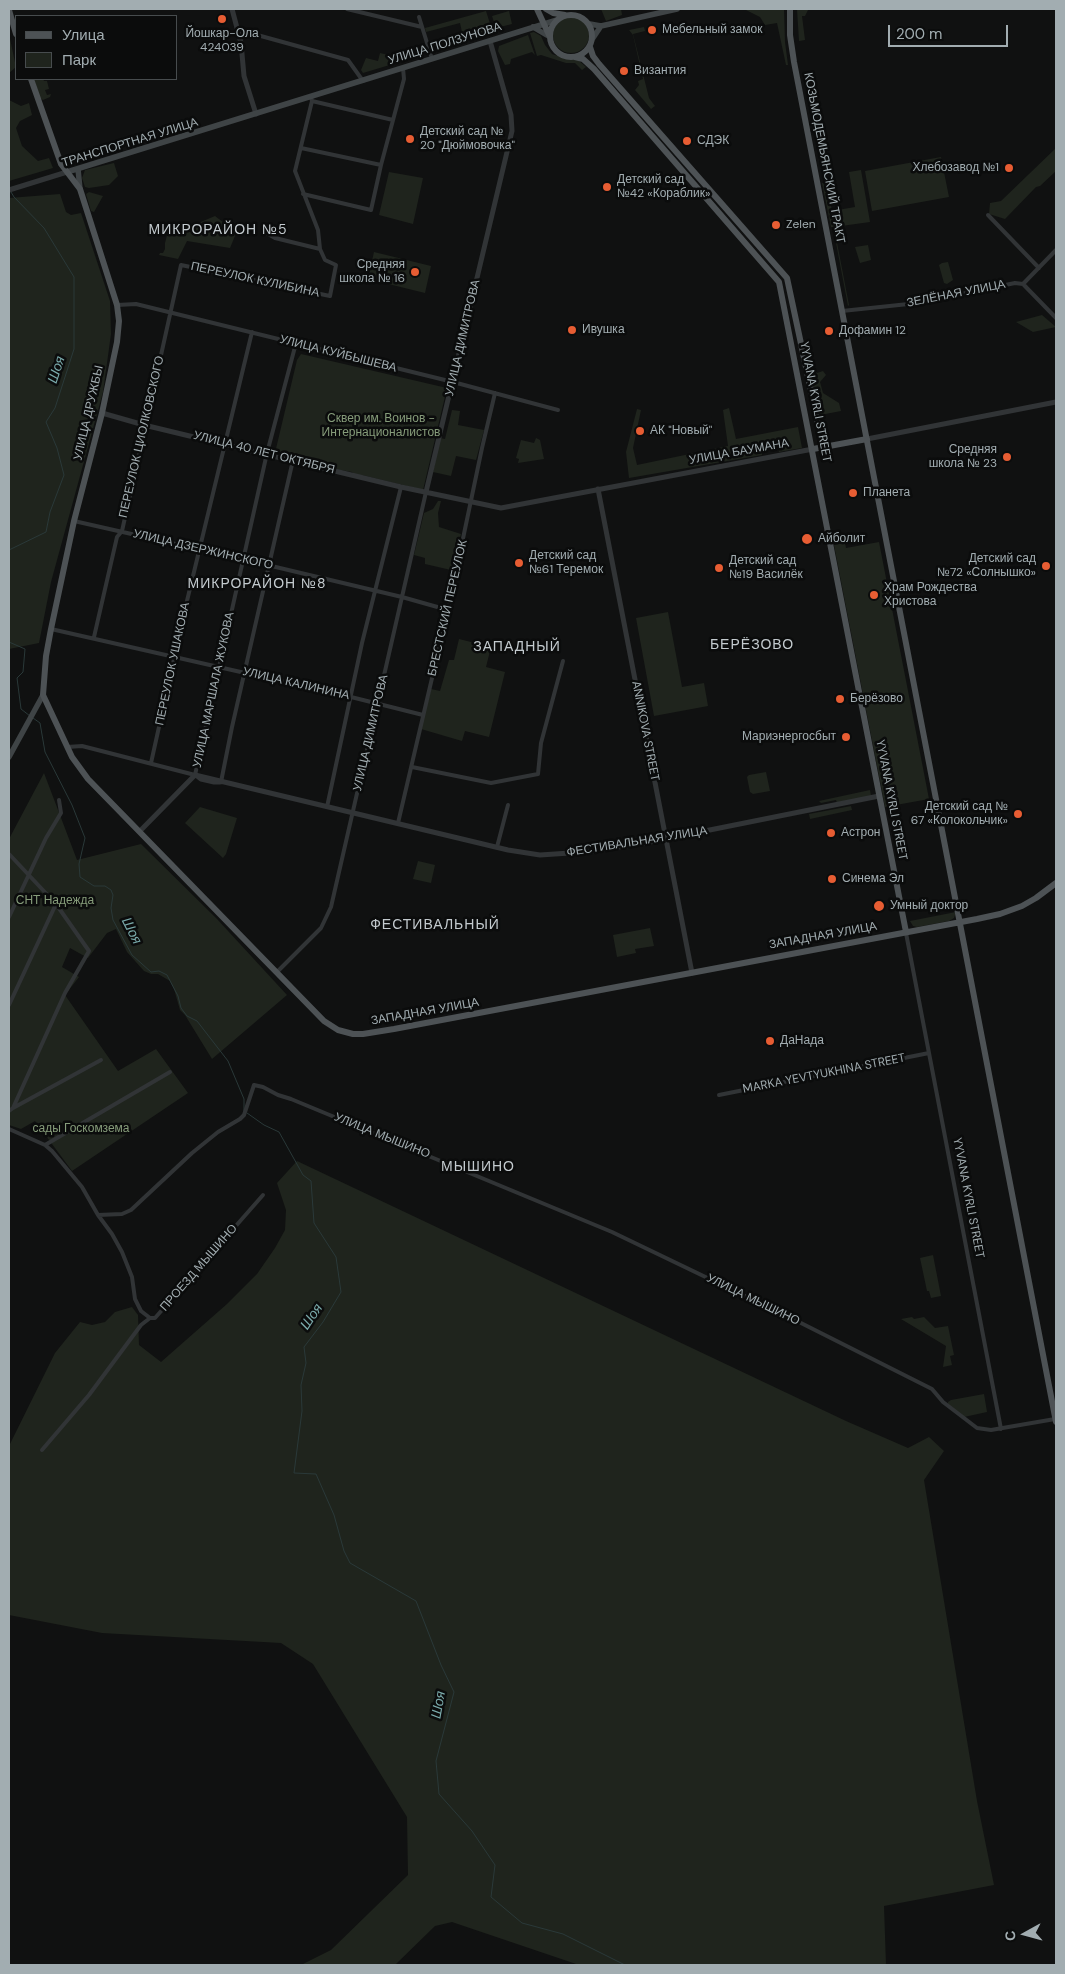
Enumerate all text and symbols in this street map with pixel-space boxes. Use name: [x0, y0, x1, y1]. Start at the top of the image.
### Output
marker: Йошкар-Ола 424039: [216, 13, 228, 25]
legend: [15, 15, 178, 80]
scale bar: [890, 15, 1010, 47]
street label: УЛИЦА ПОЛЗУНОВА: [387, 20, 503, 68]
place label: Мебельный замок: [662, 23, 762, 37]
marker: Мебельный замок: [646, 24, 658, 36]
text: 200 m: [896, 24, 942, 44]
text: Улица: [62, 25, 105, 45]
place label: Йошкар-Ола 424039: [185, 27, 259, 55]
text: Парк: [62, 50, 96, 70]
place label: Византия: [634, 64, 686, 78]
marker: Византия: [618, 65, 630, 77]
street label: КОЗЬМОДЕМЬЯНСКИЙ ТРАКТ: [800, 71, 848, 245]
street label: ТРАНСПОРТНАЯ УЛИЦА: [60, 115, 200, 171]
place label: Детский сад № 20 "Дюймовочка": [420, 125, 515, 153]
marker: Детский сад № 20 "Дюймовочка": [404, 133, 416, 145]
place label: СДЭК: [697, 134, 729, 148]
marker: СДЭК: [681, 135, 693, 147]
place label: Хлебозавод №1: [912, 161, 999, 175]
marker: Хлебозавод №1: [1003, 162, 1015, 174]
place label: Детский сад №42 «Кораблик»: [617, 173, 710, 201]
marker: Детский сад №42 «Кораблик»: [601, 181, 613, 193]
place label: Zelen: [786, 218, 816, 232]
marker: Zelen: [770, 219, 782, 231]
district label: МИКРОРАЙОН №5: [147, 222, 289, 238]
place label: Средняя школа № 16: [339, 258, 405, 286]
street label: ПЕРЕУЛОК КУЛИБИНА: [189, 259, 321, 301]
marker: Средняя школа № 16: [409, 266, 421, 278]
street label: ЗЕЛЁНАЯ УЛИЦА: [905, 277, 1007, 311]
street label: УЛИЦА ДИМИТРОВА: [443, 278, 483, 398]
place label: Ивушка: [582, 323, 625, 337]
marker: Ивушка: [566, 324, 578, 336]
place label: Дофамин 12: [839, 324, 906, 338]
marker: Дофамин 12: [823, 325, 835, 337]
street label: УЛИЦА КУЙБЫШЕВА: [278, 332, 398, 376]
street label: YYVANA KYRLI STREET: [796, 340, 834, 464]
water label: Шоя: [45, 354, 69, 386]
street label: ПЕРЕУЛОК ЦИОЛКОВСКОГО: [116, 355, 168, 519]
street label: УЛИЦА ДРУЖБЫ: [71, 364, 107, 462]
park label: Сквер им. Воинов - Интернационалистов: [322, 412, 440, 440]
place label: АК "Новый": [650, 424, 712, 438]
marker: АК "Новый": [634, 425, 646, 437]
street label: УЛИЦА 40 ЛЕТ ОКТЯБРЯ: [192, 428, 336, 478]
street label: УЛИЦА БАУМАНА: [688, 436, 790, 468]
place label: Средняя школа № 23: [929, 443, 997, 471]
marker: Средняя школа № 23: [1001, 451, 1013, 463]
place label: Планета: [863, 486, 910, 500]
marker: Планета: [847, 487, 859, 499]
street label: УЛИЦА ДЗЕРЖИНСКОГО: [132, 527, 274, 573]
marker: Айболит: [800, 532, 814, 546]
place label: Айболит: [818, 532, 865, 546]
street label: БРЕСТСКИЙ ПЕРЕУЛОК: [425, 538, 471, 678]
place label: Детский сад №61 Теремок: [529, 549, 603, 577]
place label: Детский сад №72 «Солнышко»: [937, 552, 1036, 580]
place label: Детский сад №19 Василёк: [729, 554, 803, 582]
marker: Детский сад №61 Теремок: [513, 557, 525, 569]
marker: Детский сад №72 «Солнышко»: [1040, 560, 1052, 572]
marker: Детский сад №19 Василёк: [713, 562, 725, 574]
district label: МИКРОРАЙОН №8: [186, 576, 328, 592]
place label: Храм Рождества Христова: [884, 581, 977, 609]
marker: Храм Рождества Христова: [868, 589, 880, 601]
street label: ПЕРЕУЛОК УШАКОВА: [153, 601, 193, 727]
street label: УЛИЦА МАРШАЛА ЖУКОВА: [190, 611, 238, 769]
district label: БЕРЁЗОВО: [709, 637, 795, 653]
district label: ЗАПАДНЫЙ: [472, 639, 562, 655]
street label: УЛИЦА КАЛИНИНА: [241, 665, 351, 703]
street label: УЛИЦА ДИМИТРОВА: [351, 673, 391, 793]
street label: ANNIKOVA STREET: [628, 680, 662, 782]
place label: Берёзово: [850, 692, 903, 706]
marker: Берёзово: [834, 693, 846, 705]
place label: Мариэнергосбыт: [742, 730, 836, 744]
marker: Мариэнергосбыт: [840, 731, 852, 743]
street label: YYVANA KYRLI STREET: [872, 738, 910, 862]
place label: Детский сад № 67 «Колокольчик»: [911, 800, 1008, 828]
marker: Детский сад № 67 «Колокольчик»: [1012, 808, 1024, 820]
street label: ФЕСТИВАЛЬНАЯ УЛИЦА: [566, 824, 708, 860]
place label: Астрон: [841, 826, 880, 840]
marker: Астрон: [825, 827, 837, 839]
place label: Синема Эл: [842, 872, 904, 886]
marker: Синема Эл: [826, 873, 838, 885]
park label: СНТ Надежда: [16, 894, 94, 908]
marker: Умный доктор: [872, 899, 886, 913]
place label: Умный доктор: [890, 899, 968, 913]
water label: Шоя: [117, 915, 145, 947]
district label: ФЕСТИВАЛЬНЫЙ: [369, 917, 501, 933]
street label: ЗАПАДНАЯ УЛИЦА: [768, 919, 878, 953]
street label: ЗАПАДНАЯ УЛИЦА: [370, 995, 480, 1029]
place label: ДаНада: [780, 1034, 824, 1048]
marker: ДаНада: [764, 1035, 776, 1047]
street label: MARKA YEVTYUKHINA STREET: [742, 1051, 906, 1097]
street label: УЛИЦА МЫШИНО: [332, 1110, 432, 1162]
park label: сады Госкомзема: [32, 1122, 130, 1136]
street label: YYVANA KYRLI STREET: [949, 1136, 987, 1260]
district label: МЫШИНО: [440, 1159, 516, 1175]
street label: ПРОЕЗД МЫШИНО: [157, 1222, 241, 1314]
street label: УЛИЦА МЫШИНО: [704, 1271, 802, 1329]
water label: Шоя: [297, 1301, 327, 1333]
water label: Шоя: [428, 1690, 450, 1720]
north arrow: [1000, 1909, 1050, 1959]
text: С: [1001, 1930, 1020, 1942]

